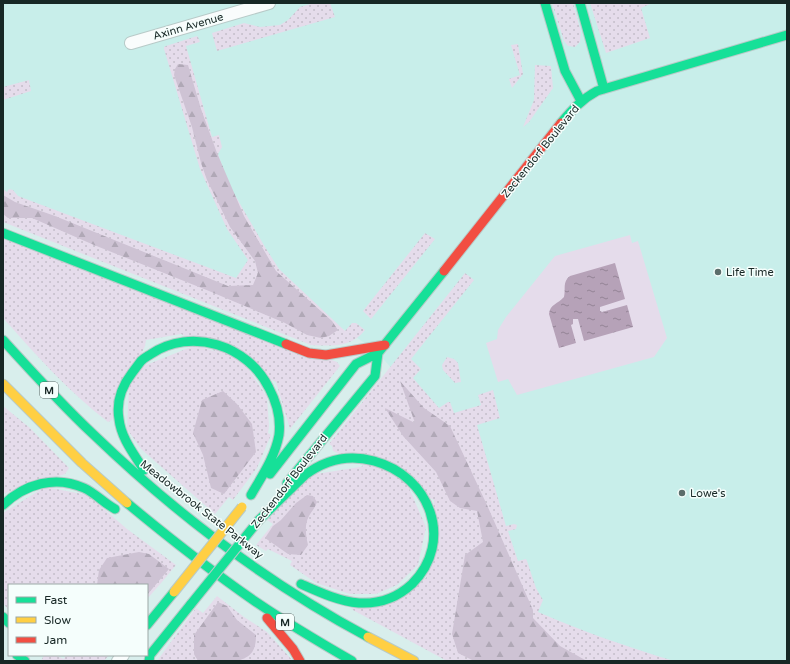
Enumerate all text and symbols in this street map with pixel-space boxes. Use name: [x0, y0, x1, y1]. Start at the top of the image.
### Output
street label: Axinn Avenue: [151, 10, 225, 43]
street label: Zeckendorf Boulevard: [499, 102, 582, 200]
place label: Life Time: [726, 266, 774, 279]
marker: Life Time: [713, 267, 723, 277]
road number: M: [40, 382, 58, 398]
street label: Zeckendorf Boulevard: [249, 432, 330, 531]
street label: Meadowbrook State Parkway: [138, 457, 266, 562]
place label: Lowe's: [690, 487, 726, 500]
marker: Lowe's: [677, 488, 687, 498]
legend: [8, 584, 148, 656]
text: Fast: [44, 593, 68, 607]
text: Slow: [44, 613, 71, 627]
road number: M: [276, 614, 294, 630]
text: Jam: [44, 633, 67, 647]

